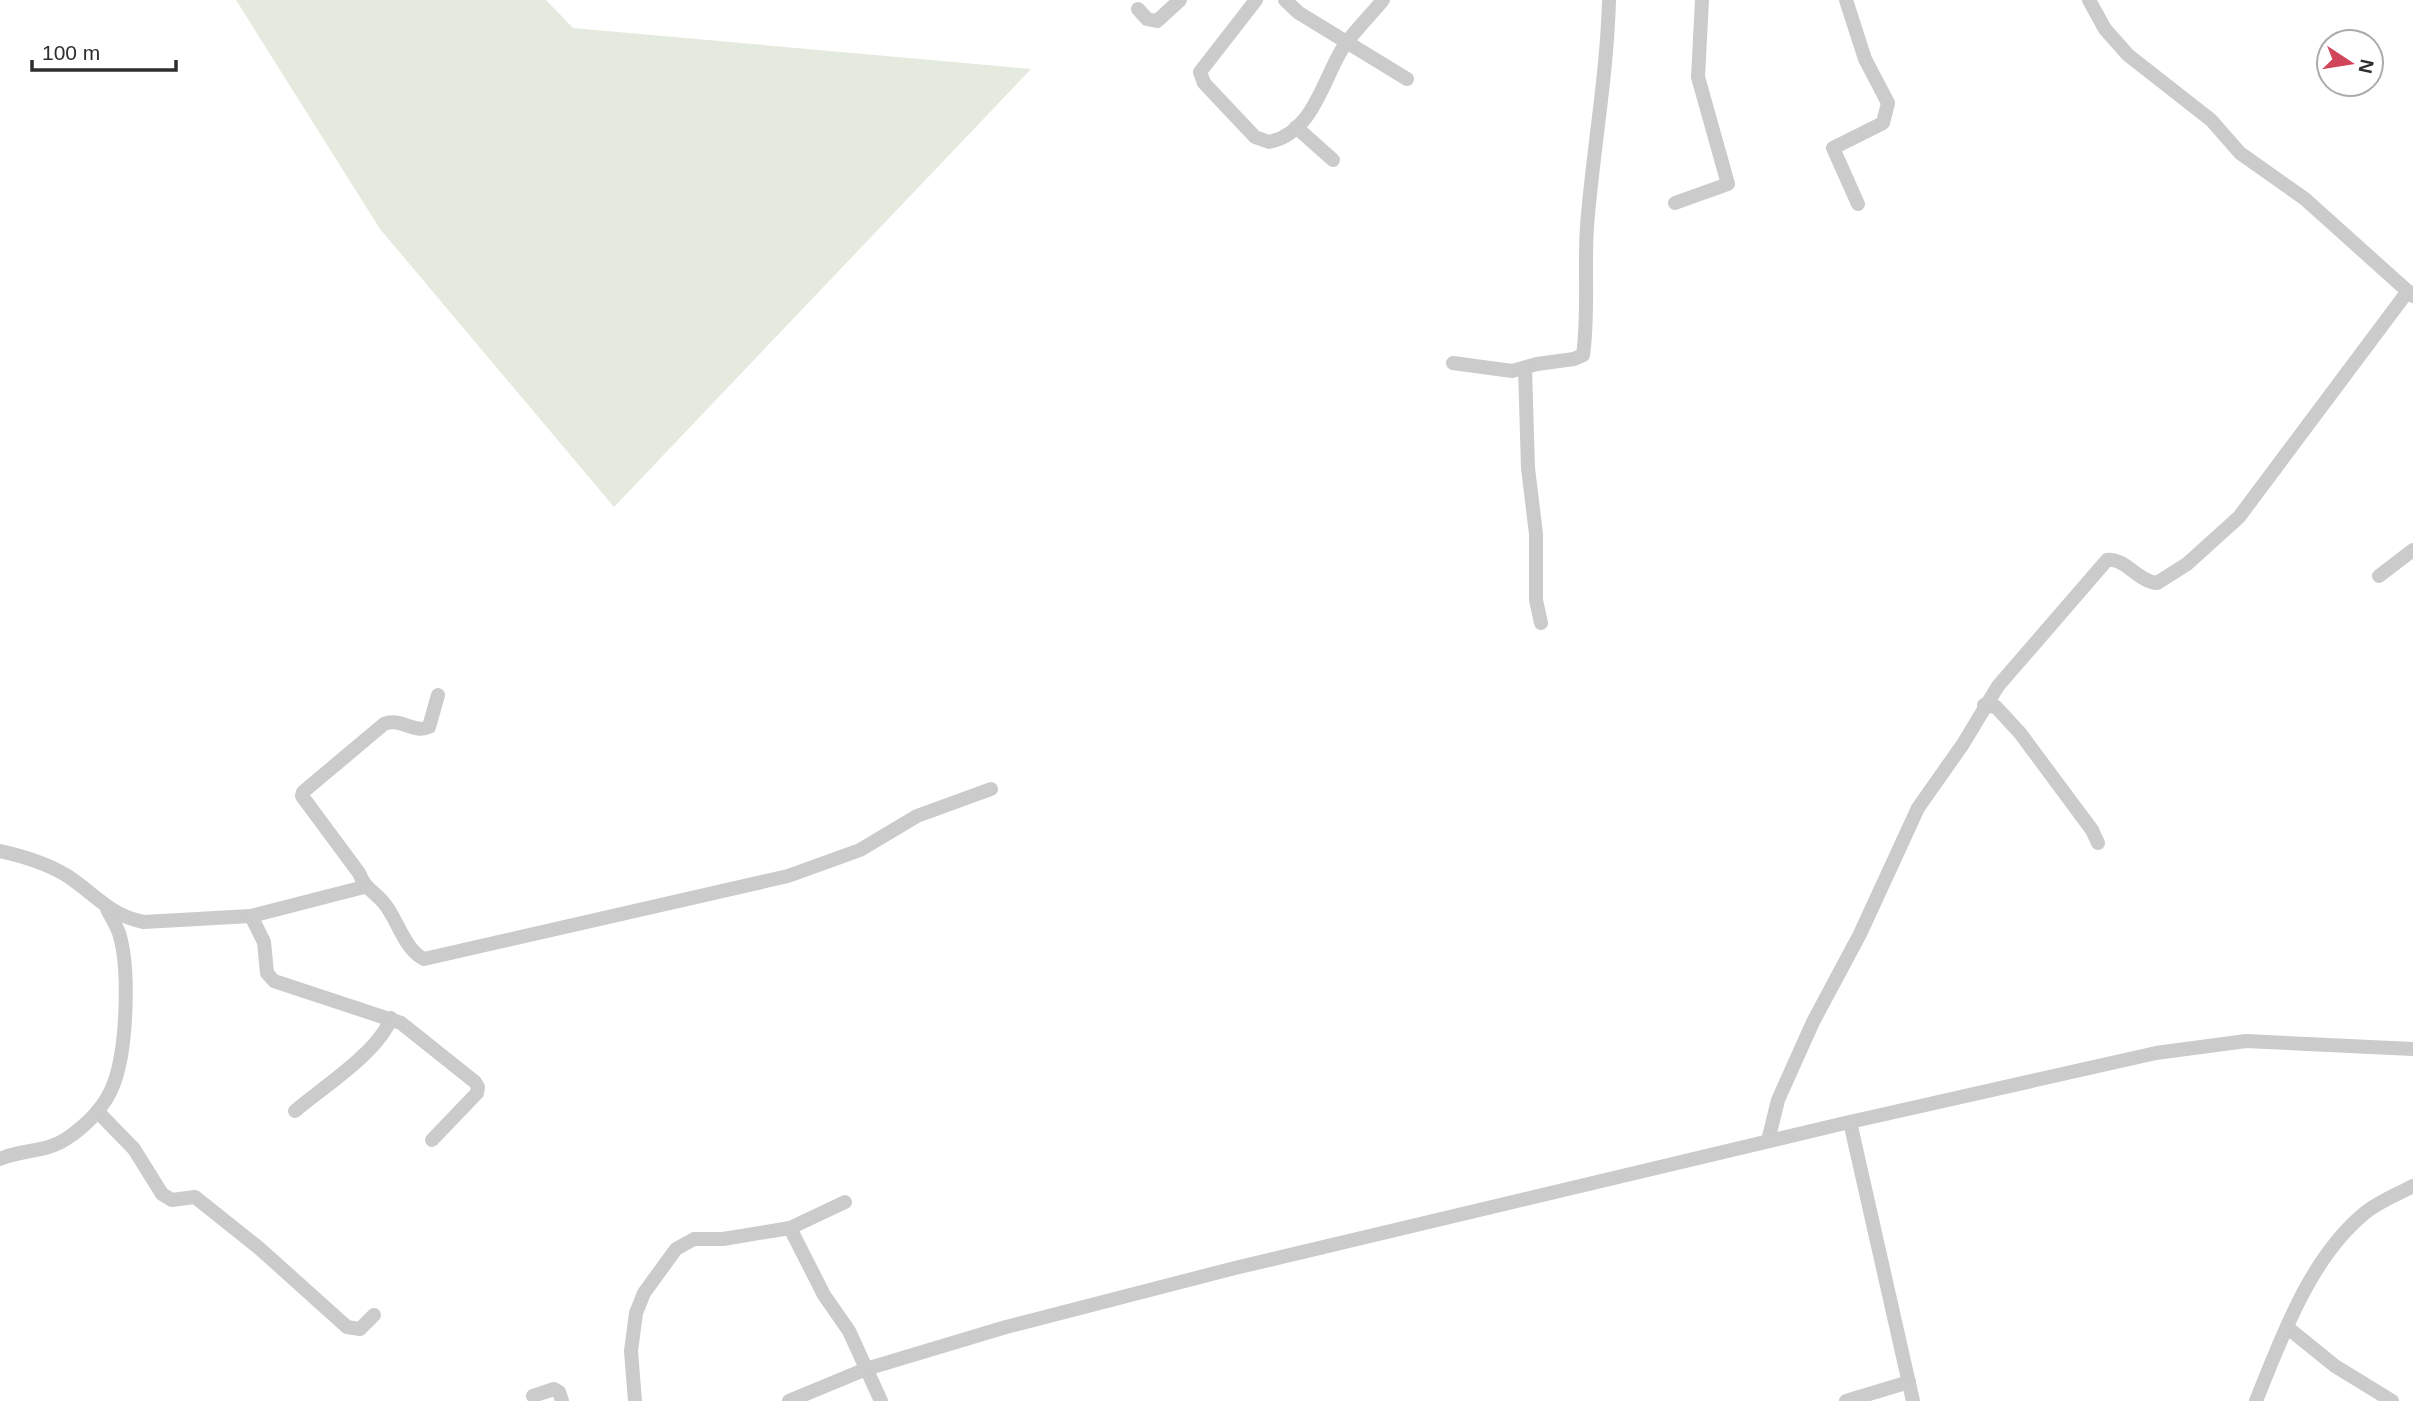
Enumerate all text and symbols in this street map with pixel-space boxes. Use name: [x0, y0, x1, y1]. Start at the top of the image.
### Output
scale bar: [32, 28, 175, 72]
north arrow: [2315, 28, 2385, 98]
text: 100 m: [42, 41, 100, 64]
text: N: [2354, 58, 2378, 75]

